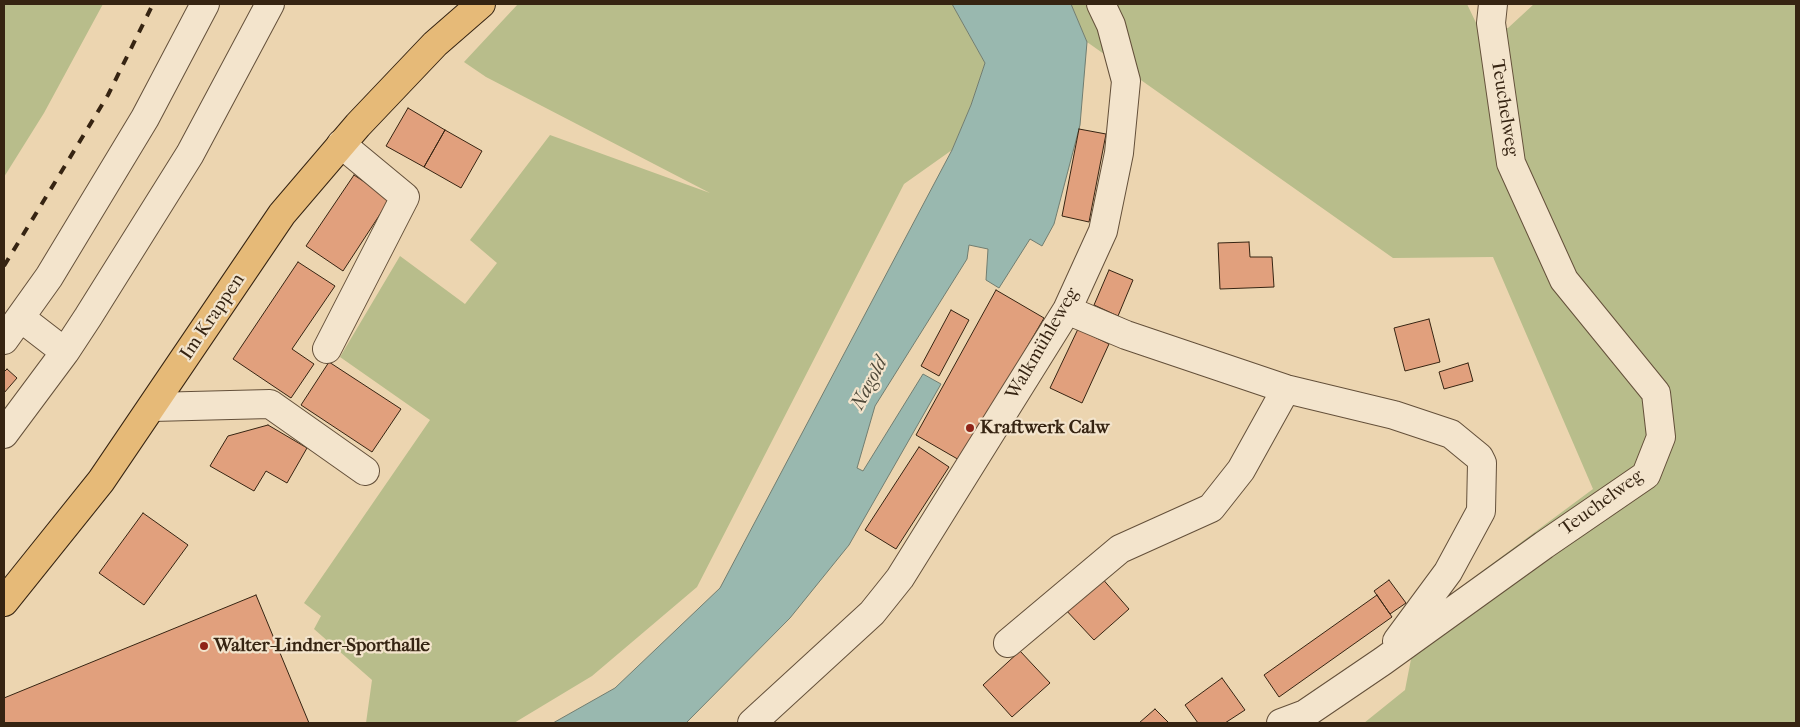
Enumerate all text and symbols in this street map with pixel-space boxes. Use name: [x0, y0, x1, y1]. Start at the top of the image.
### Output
street label: Teuchelweg: [1485, 58, 1523, 158]
street label: Im Krappen: [176, 270, 250, 364]
street label: Walkmühleweg: [1002, 284, 1084, 404]
water label: Nagold: [846, 354, 894, 414]
place label: Kraftwerk Calw: [980, 417, 1109, 439]
marker: Kraftwerk Calw: [964, 422, 976, 434]
street label: Teuchelweg: [1556, 465, 1648, 541]
place label: Walter-Lindner-Sporthalle: [214, 635, 430, 657]
marker: Walter-Lindner-Sporthalle: [198, 640, 210, 652]

